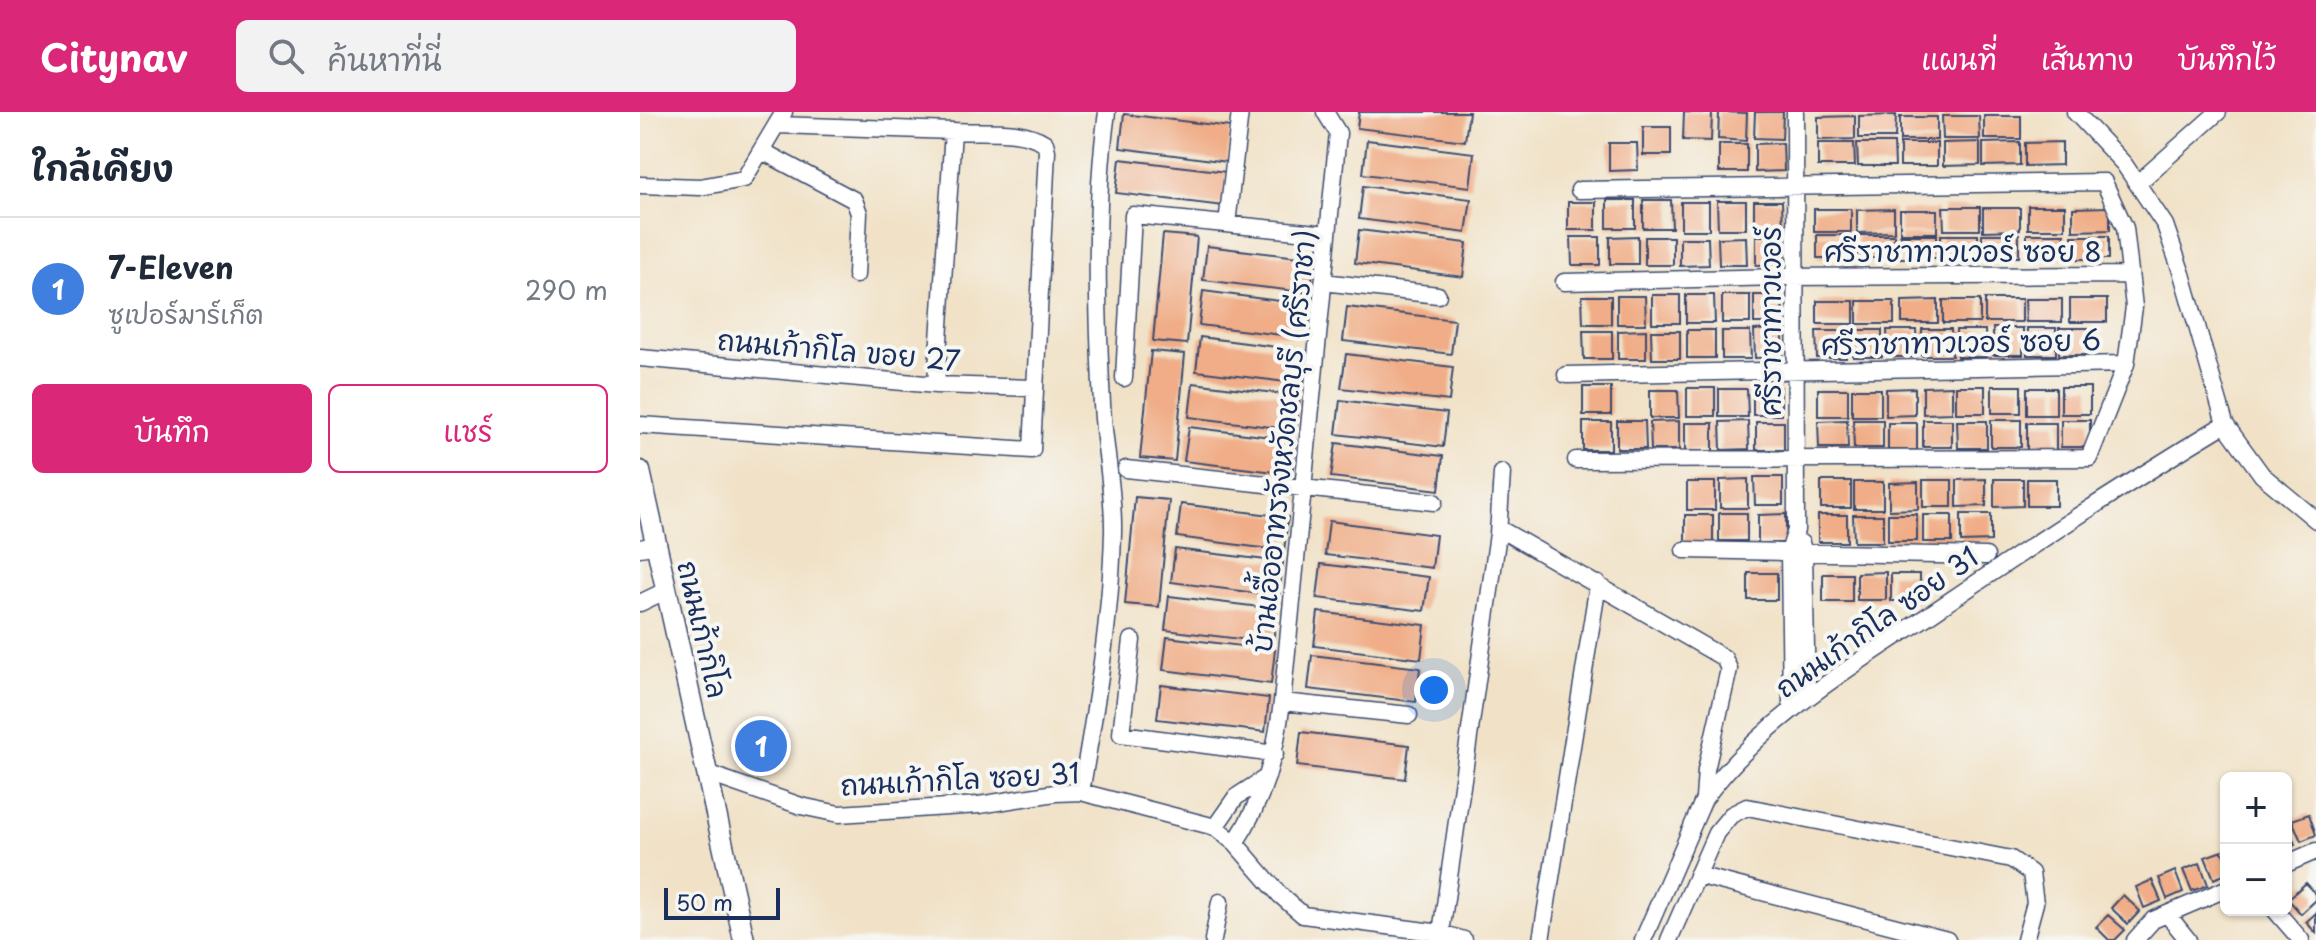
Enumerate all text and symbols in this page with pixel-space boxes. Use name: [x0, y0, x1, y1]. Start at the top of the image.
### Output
search box: [236, 20, 796, 92]
text: Citynav: [40, 28, 188, 85]
icon: search: [264, 34, 308, 78]
text: ค้นหาที่นี่: [328, 36, 442, 81]
text: แผนที่: [1921, 37, 1997, 80]
text: เส้นทาง: [2041, 37, 2134, 80]
text: บันทึกไว้: [2178, 37, 2276, 80]
text: ใกล้เคียง: [32, 141, 174, 193]
street label: ศรีราชาทาวเวอร์: [1748, 226, 1791, 416]
street label: บ้านเอื้ออาทรจังหวัดชลบุรี (ศรีราชา): [1235, 227, 1327, 655]
street label: ศรีราชาทาวเวอร์ ซอย 8: [1824, 229, 2102, 272]
text: 7-Eleven: [108, 244, 234, 289]
text: 1: [52, 270, 64, 309]
text: 290 m: [525, 270, 608, 309]
text: ซูเปอร์มาร์เก็ต: [108, 294, 264, 333]
street label: ถนนเก้ากิโล ขอย 27: [716, 317, 962, 381]
street label: ศรีราชาทาวเวอร์ ซอย 6: [1821, 317, 2101, 365]
button: บันทึก: [32, 384, 312, 473]
button: แชร์: [328, 384, 608, 473]
street label: ถนนเก้ากิโล ซอย 31: [1766, 535, 1986, 707]
street label: ถนนเก้ากิโล: [667, 556, 741, 702]
your location: [1414, 670, 1454, 710]
pin: 1: [735, 716, 787, 776]
street label: ถนนเก้ากิโล ซอย 31: [839, 750, 1081, 806]
map controls: [2220, 772, 2292, 916]
button: +: [2220, 772, 2292, 844]
button: −: [2220, 844, 2292, 916]
scale bar: [664, 884, 780, 920]
text: 50 m: [676, 885, 733, 918]

